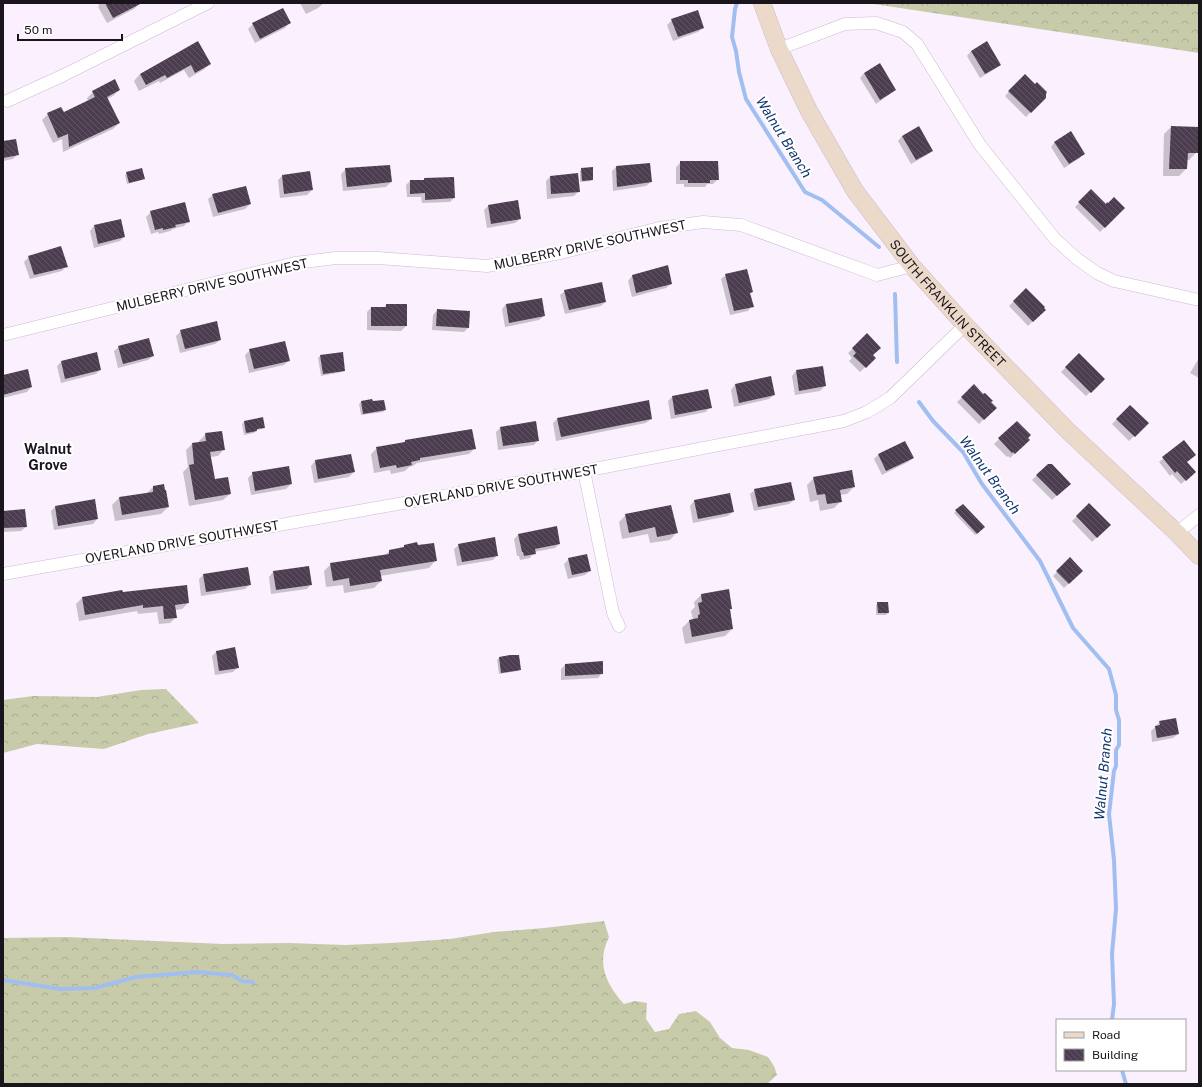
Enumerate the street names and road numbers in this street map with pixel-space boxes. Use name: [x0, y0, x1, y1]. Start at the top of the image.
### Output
street label: MULBERRY DRIVE SOUTHWEST: [492, 217, 688, 273]
street label: SOUTH FRANKLIN STREET: [887, 237, 1009, 370]
street label: MULBERRY DRIVE SOUTHWEST: [115, 256, 310, 314]
street label: OVERLAND DRIVE SOUTHWEST: [403, 461, 599, 510]
street label: OVERLAND DRIVE SOUTHWEST: [84, 517, 280, 566]

